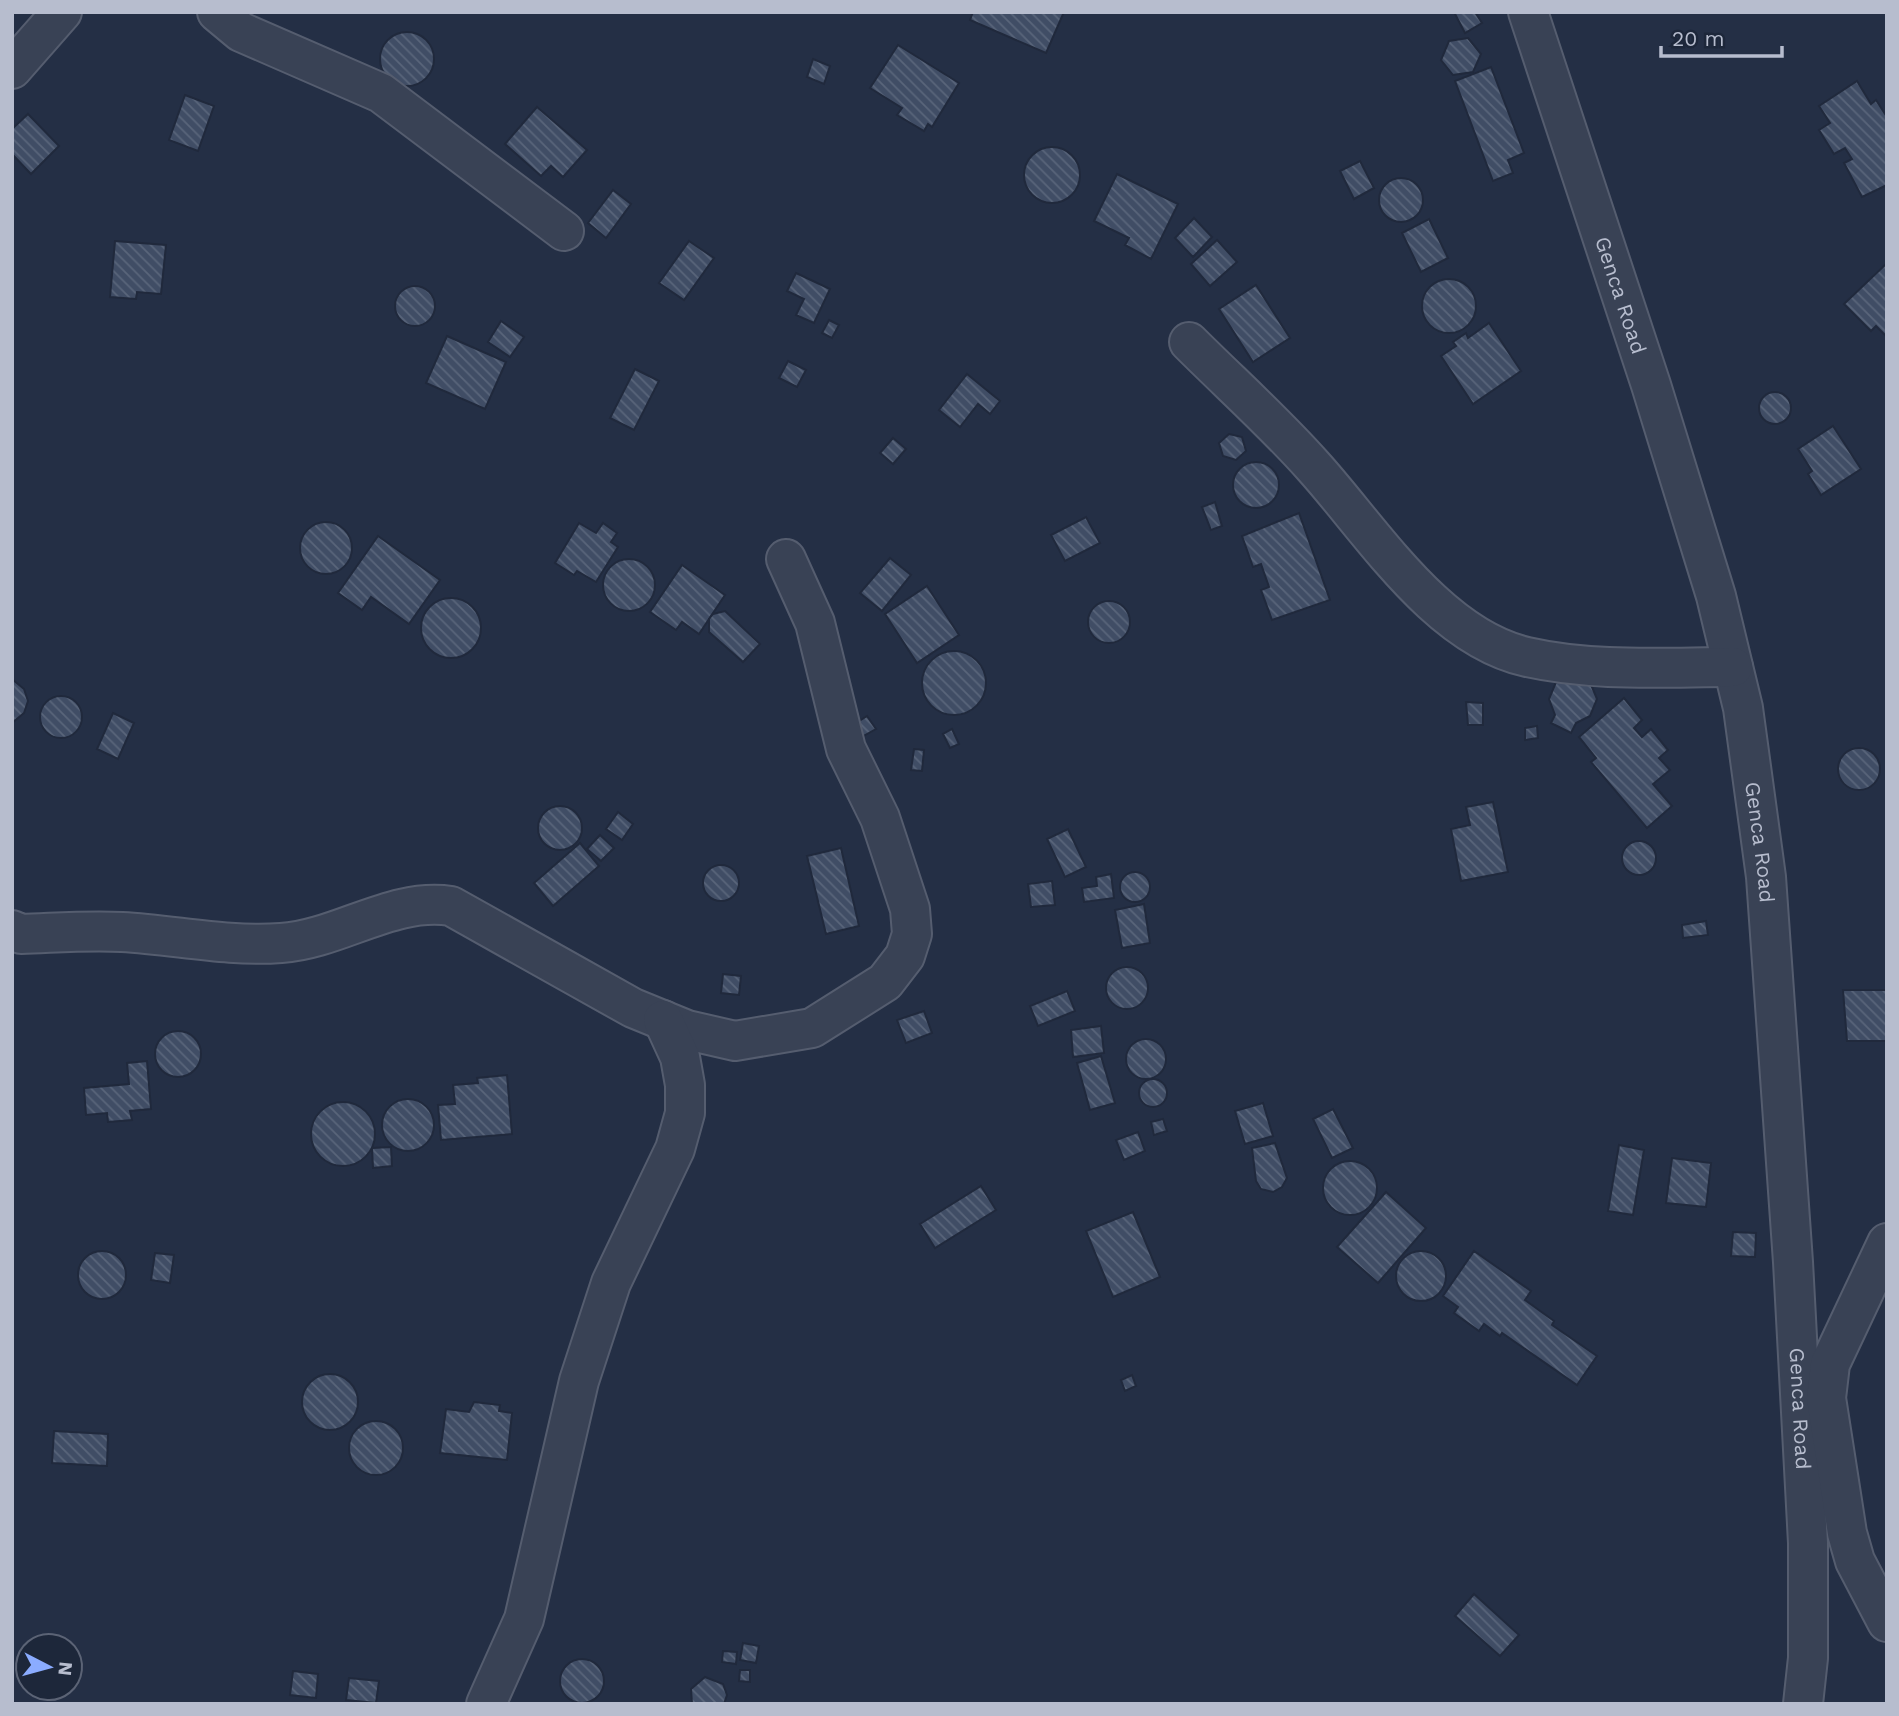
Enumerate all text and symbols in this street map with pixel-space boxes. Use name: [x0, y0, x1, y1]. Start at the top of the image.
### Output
scale bar: [1661, 14, 1782, 58]
text: 20 m: [1672, 26, 1724, 51]
street label: Genca Road: [1590, 233, 1652, 357]
street label: Genca Road: [1741, 780, 1780, 903]
street label: Genca Road: [1785, 1347, 1817, 1470]
north arrow: [14, 1632, 84, 1702]
text: N: [53, 1661, 78, 1677]

